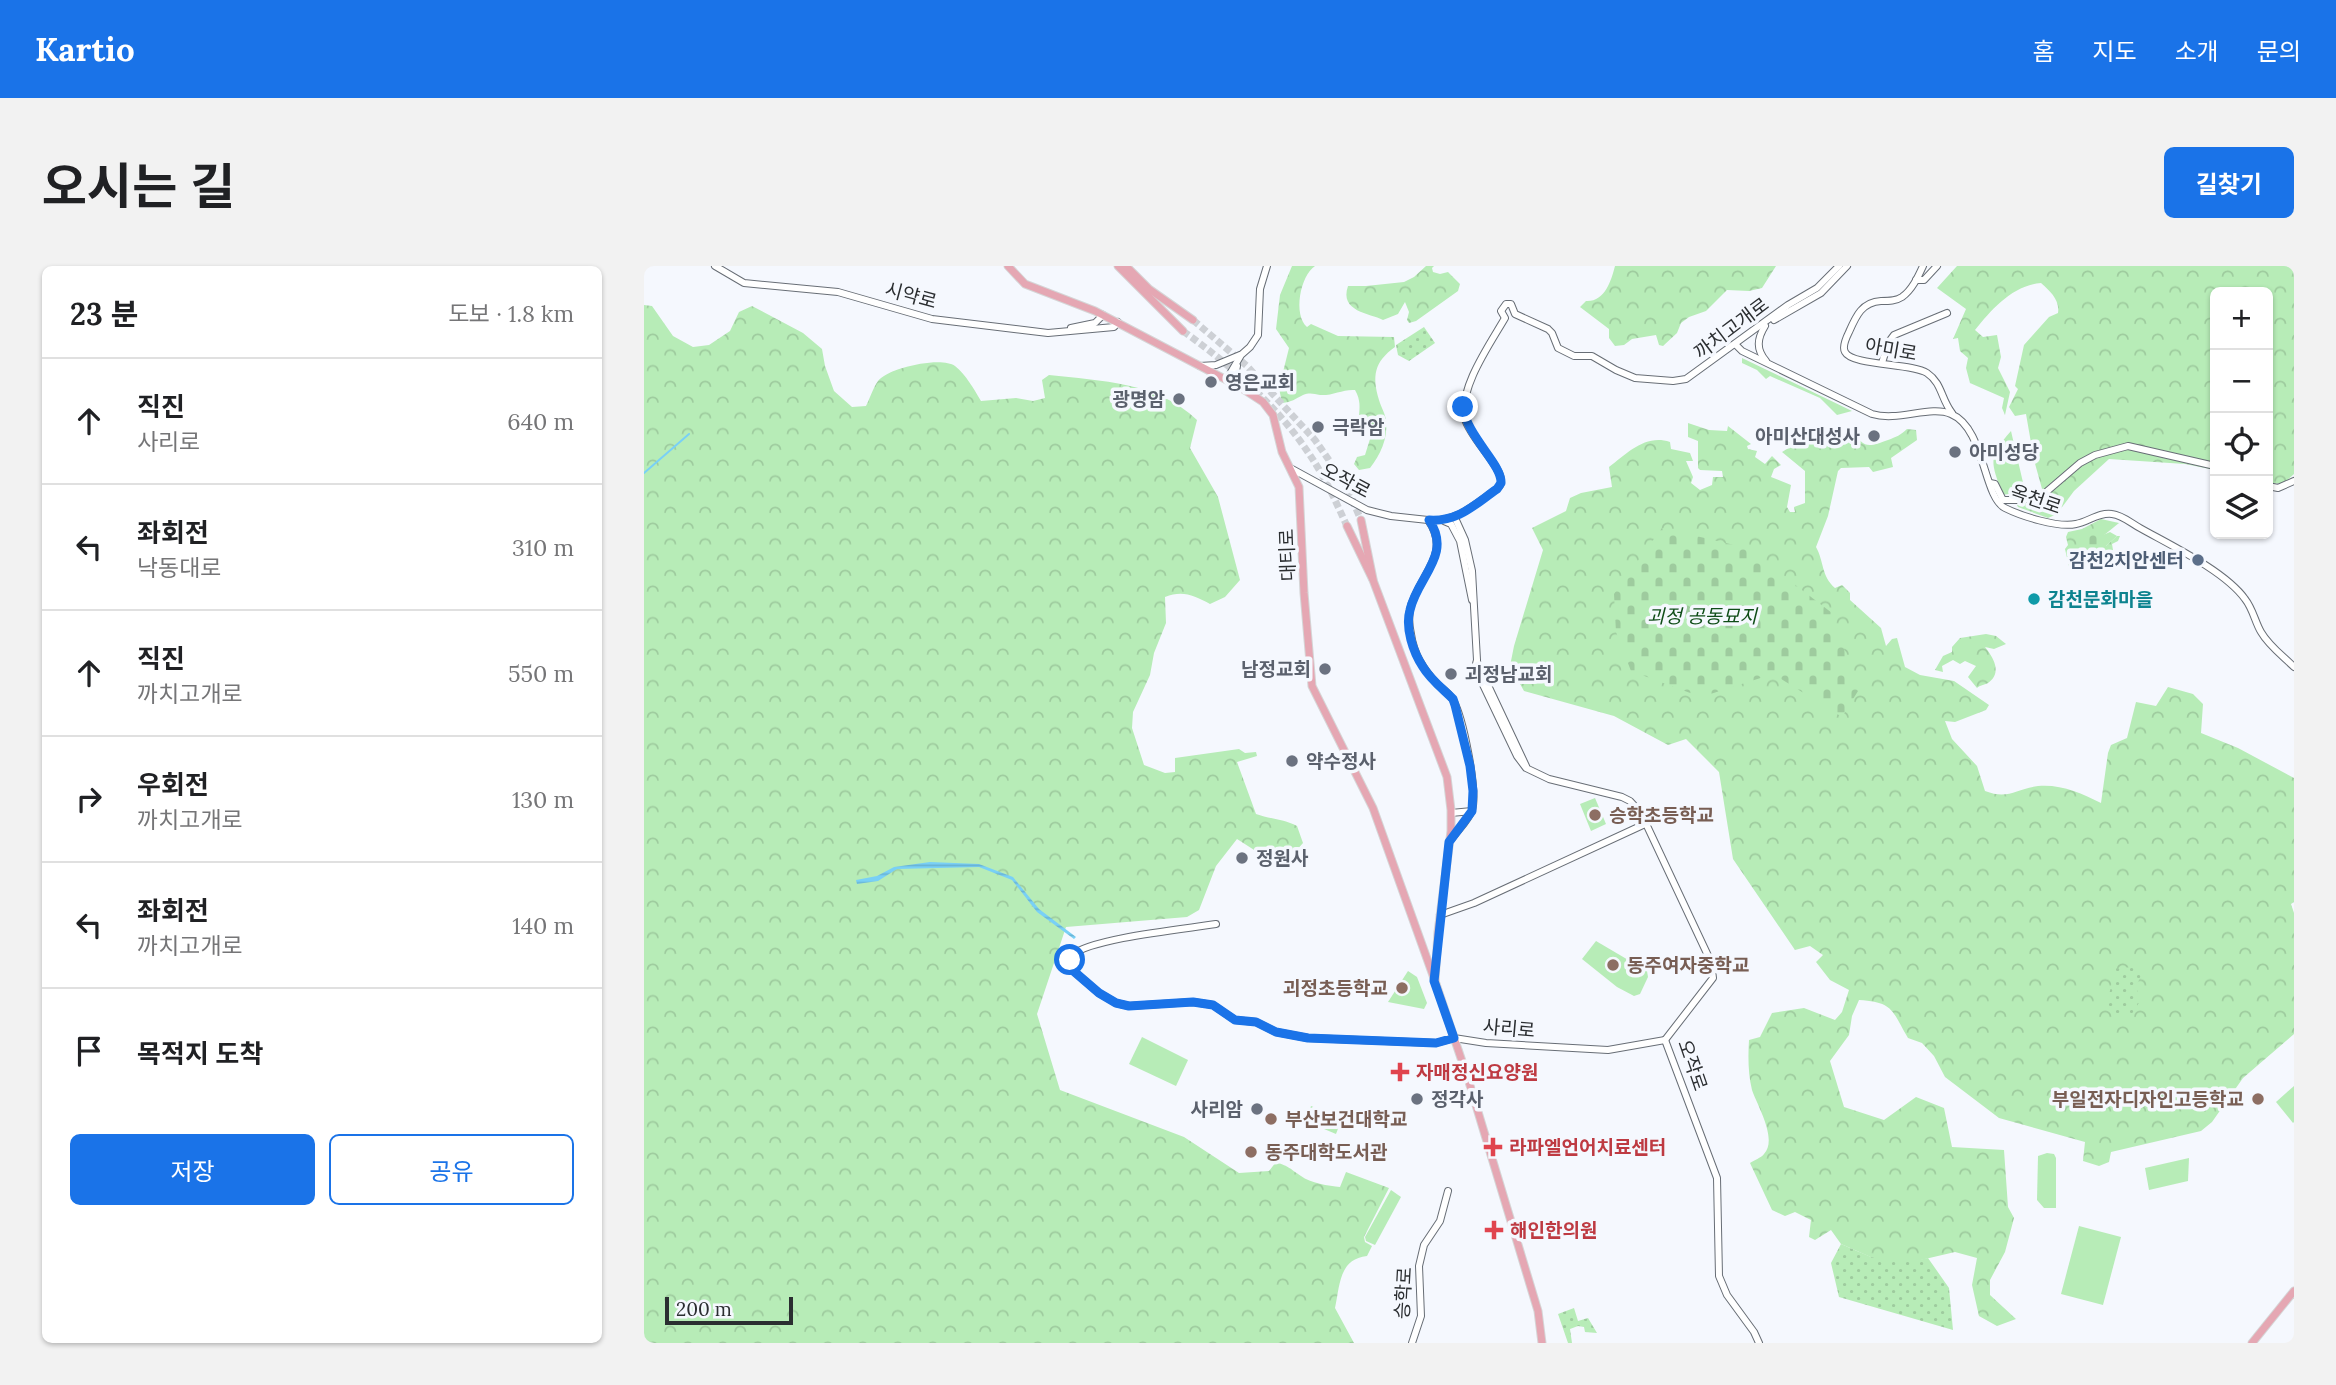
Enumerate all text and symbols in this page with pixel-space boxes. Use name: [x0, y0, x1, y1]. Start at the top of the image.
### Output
text: Kartio: [35, 28, 135, 70]
text: 홈: [2032, 36, 2054, 67]
text: 지도: [2092, 36, 2137, 67]
text: 소개: [2175, 36, 2219, 67]
text: 문의: [2257, 36, 2301, 67]
button: 길찾기: [2164, 147, 2294, 218]
text: 오시는 길: [42, 155, 235, 217]
street label: 시약로: [883, 277, 939, 313]
map controls: [2210, 287, 2273, 539]
button: +: [2210, 287, 2273, 350]
street label: 까치고개로: [1689, 292, 1773, 364]
text: 23 분: [70, 295, 138, 333]
text: 도보 · 1.8 km: [448, 299, 574, 328]
street label: 아미로: [1863, 333, 1919, 365]
button: −: [2210, 350, 2273, 413]
place label: 영은교회: [1225, 370, 1295, 394]
marker: 영은교회: [1203, 374, 1219, 390]
place label: 광명암: [1113, 387, 1165, 411]
text: 직진: [137, 390, 185, 423]
marker: 광명암: [1171, 391, 1187, 407]
route end: [1447, 391, 1478, 422]
icon: ahead: [70, 402, 108, 440]
text: 640 m: [507, 407, 574, 436]
button: locate: [2210, 413, 2273, 476]
place label: 극락암: [1332, 415, 1384, 439]
marker: 극락암: [1310, 419, 1326, 435]
place label: 아미산대성사: [1755, 424, 1861, 448]
text: 사리로: [137, 427, 200, 456]
marker: 아미산대성사: [1866, 428, 1882, 444]
place label: 아미성당: [1969, 440, 2039, 464]
marker: 아미성당: [1947, 444, 1963, 460]
street label: 오작로: [1317, 457, 1375, 503]
button: layers: [2210, 476, 2273, 539]
street label: 옥천로: [2007, 479, 2065, 519]
text: 좌회전: [137, 516, 209, 549]
icon: left: [70, 528, 108, 566]
street label: 대티로: [1274, 528, 1300, 582]
text: 310 m: [512, 533, 574, 562]
place label: 감천2치안센터: [2069, 548, 2184, 572]
marker: 감천2치안센터: [2190, 552, 2206, 568]
text: 낙동대로: [137, 553, 222, 582]
place label: 감천문화마을: [2048, 587, 2153, 611]
marker: 감천문화마을: [2026, 591, 2042, 607]
park label: 괴정 공동묘지: [1647, 604, 1758, 628]
text: 직진: [137, 642, 185, 675]
icon: ahead: [70, 654, 108, 692]
place label: 남정교회: [1241, 657, 1311, 681]
text: 550 m: [508, 659, 574, 688]
marker: 남정교회: [1317, 661, 1333, 677]
place label: 괴정남교회: [1465, 662, 1552, 686]
marker: 괴정남교회: [1443, 666, 1459, 682]
text: 까치고개로: [137, 679, 243, 708]
place label: 약수정사: [1306, 749, 1376, 773]
marker: 약수정사: [1284, 753, 1300, 769]
text: 우회전: [137, 768, 209, 801]
icon: right: [70, 780, 108, 818]
text: 130 m: [512, 785, 574, 814]
place label: 승학초등학교: [1609, 803, 1714, 827]
text: 까치고개로: [137, 805, 243, 834]
marker: 승학초등학교: [1587, 807, 1603, 823]
place label: 정원사: [1256, 846, 1309, 870]
marker: 정원사: [1234, 850, 1250, 866]
text: 좌회전: [137, 894, 209, 927]
icon: left: [70, 906, 108, 944]
text: 140 m: [512, 911, 574, 940]
text: 까치고개로: [137, 931, 243, 960]
route start: [1054, 944, 1085, 975]
place label: 동주여자중학교: [1627, 953, 1749, 977]
marker: 동주여자중학교: [1605, 957, 1621, 973]
place label: 괴정초등학교: [1283, 976, 1388, 1000]
marker: 괴정초등학교: [1394, 980, 1410, 996]
street label: 사리로: [1482, 1014, 1536, 1042]
icon: arrive: [70, 1032, 108, 1070]
street label: 오작로: [1673, 1036, 1713, 1094]
text: 목적지 도착: [137, 1037, 263, 1070]
place label: 자매정신요양원: [1416, 1060, 1538, 1084]
marker: 자매정신요양원: [1390, 1062, 1410, 1082]
place label: 정각사: [1431, 1087, 1484, 1111]
place label: 부일전자디자인고등학교: [2052, 1087, 2244, 1111]
marker: 정각사: [1409, 1091, 1425, 1107]
marker: 부일전자디자인고등학교: [2250, 1091, 2266, 1107]
place label: 사리암: [1191, 1097, 1243, 1121]
marker: 사리암: [1249, 1101, 1265, 1117]
place label: 부산보건대학교: [1285, 1107, 1407, 1131]
marker: 부산보건대학교: [1263, 1111, 1279, 1127]
button: 저장: [70, 1134, 315, 1205]
button: 공유: [329, 1134, 574, 1205]
place label: 라파엘언어치료센터: [1509, 1135, 1666, 1159]
marker: 라파엘언어치료센터: [1483, 1137, 1503, 1157]
place label: 동주대학도서관: [1265, 1140, 1388, 1164]
marker: 동주대학도서관: [1243, 1144, 1259, 1160]
place label: 해인한의원: [1510, 1218, 1597, 1242]
marker: 해인한의원: [1484, 1220, 1504, 1240]
street label: 승학로: [1390, 1266, 1416, 1320]
scale bar: [665, 1294, 793, 1326]
text: 200 m: [676, 1297, 732, 1321]

